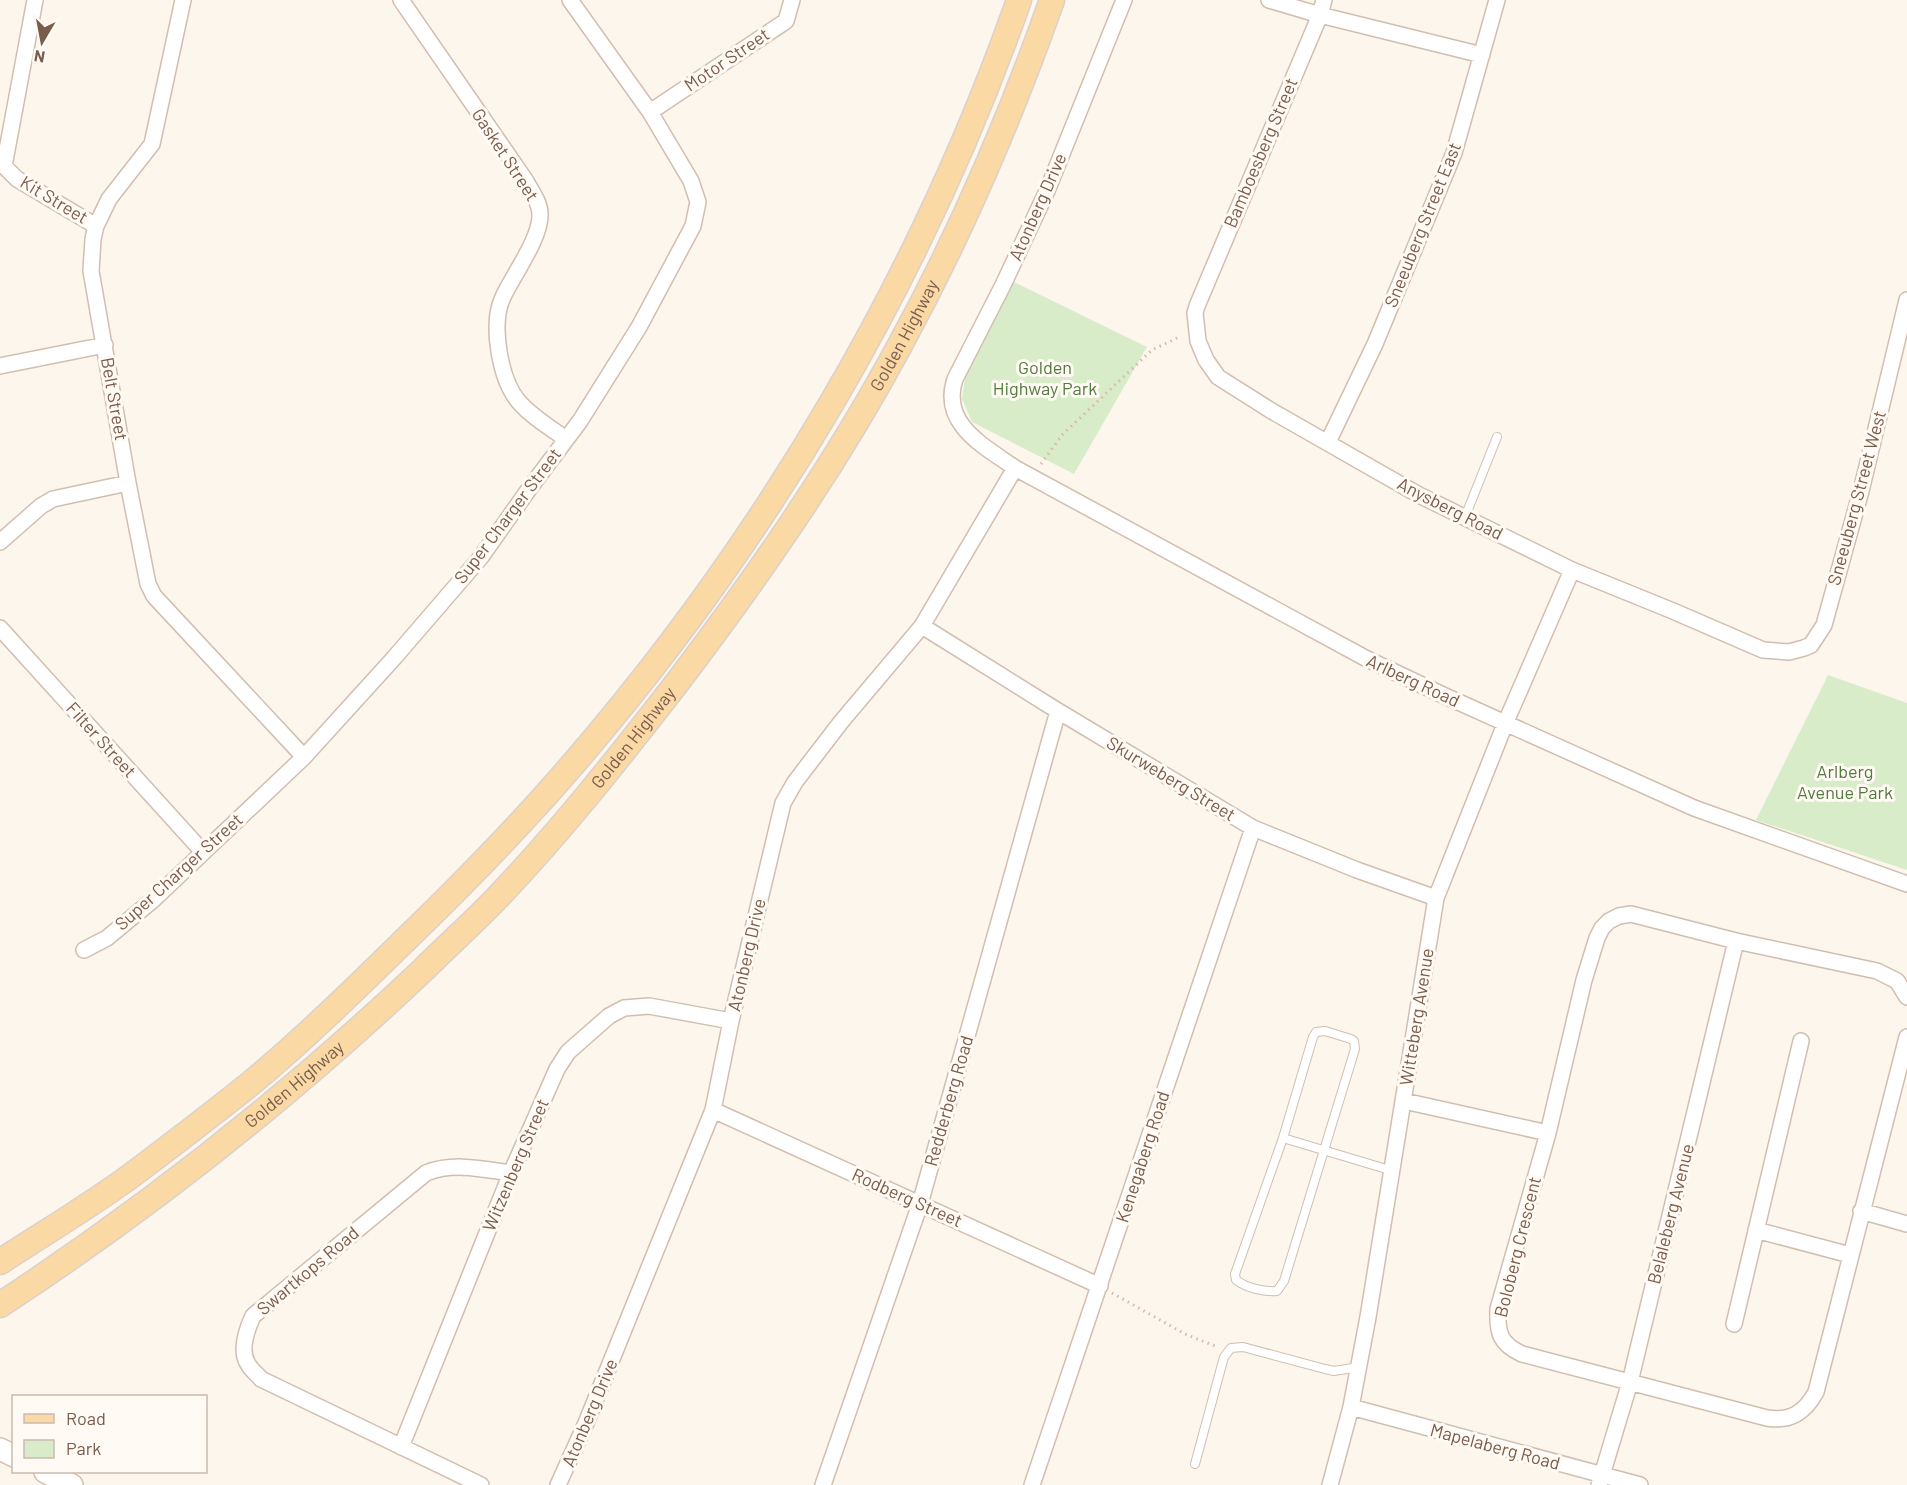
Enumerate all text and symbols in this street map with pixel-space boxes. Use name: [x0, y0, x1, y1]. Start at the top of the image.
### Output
north arrow: [12, 12, 72, 72]
street label: Motor Street: [680, 23, 773, 96]
text: N: [32, 47, 46, 68]
street label: Bamboesberg Street: [1219, 74, 1302, 231]
street label: Gasket Street: [468, 104, 544, 205]
street label: Sneeuberg Street East: [1379, 139, 1465, 310]
street label: Atonberg Drive: [1004, 149, 1071, 264]
street label: Kit Street: [17, 170, 92, 228]
street label: Golden Highway: [865, 275, 942, 395]
street label: Belt Street: [97, 355, 133, 442]
park label: Golden Highway Park: [993, 356, 1097, 399]
street label: Sneeuberg Street West: [1822, 408, 1890, 588]
street label: Super Charger Street: [449, 443, 565, 588]
street label: Anysberg Road: [1394, 472, 1507, 544]
street label: Arlberg Road: [1363, 649, 1464, 711]
street label: Golden Highway: [586, 682, 680, 793]
street label: Filter Street: [62, 697, 141, 782]
street label: Skurweberg Street: [1103, 731, 1240, 825]
park label: Arlberg Avenue Park: [1797, 760, 1893, 803]
street label: Super Charger Street: [110, 808, 247, 934]
street label: Atonberg Drive: [722, 896, 770, 1013]
street label: Witteberg Avenue: [1394, 947, 1438, 1087]
street label: Redderberg Road: [919, 1033, 977, 1169]
street label: Golden Highway: [240, 1036, 348, 1132]
street label: Kenegaberg Road: [1110, 1088, 1174, 1225]
street label: Witzenberg Street: [477, 1095, 553, 1234]
street label: Belaleberg Avenue: [1642, 1141, 1698, 1286]
street label: Rodberg Street: [849, 1163, 966, 1231]
street label: Boloberg Crescent: [1489, 1174, 1545, 1320]
street label: Swartkops Road: [252, 1221, 363, 1319]
street label: Atonberg Drive: [556, 1355, 622, 1470]
legend: [12, 1395, 207, 1473]
text: Road: [66, 1407, 106, 1429]
street label: Mapelaberg Road: [1428, 1418, 1563, 1474]
text: Park: [66, 1437, 101, 1459]

